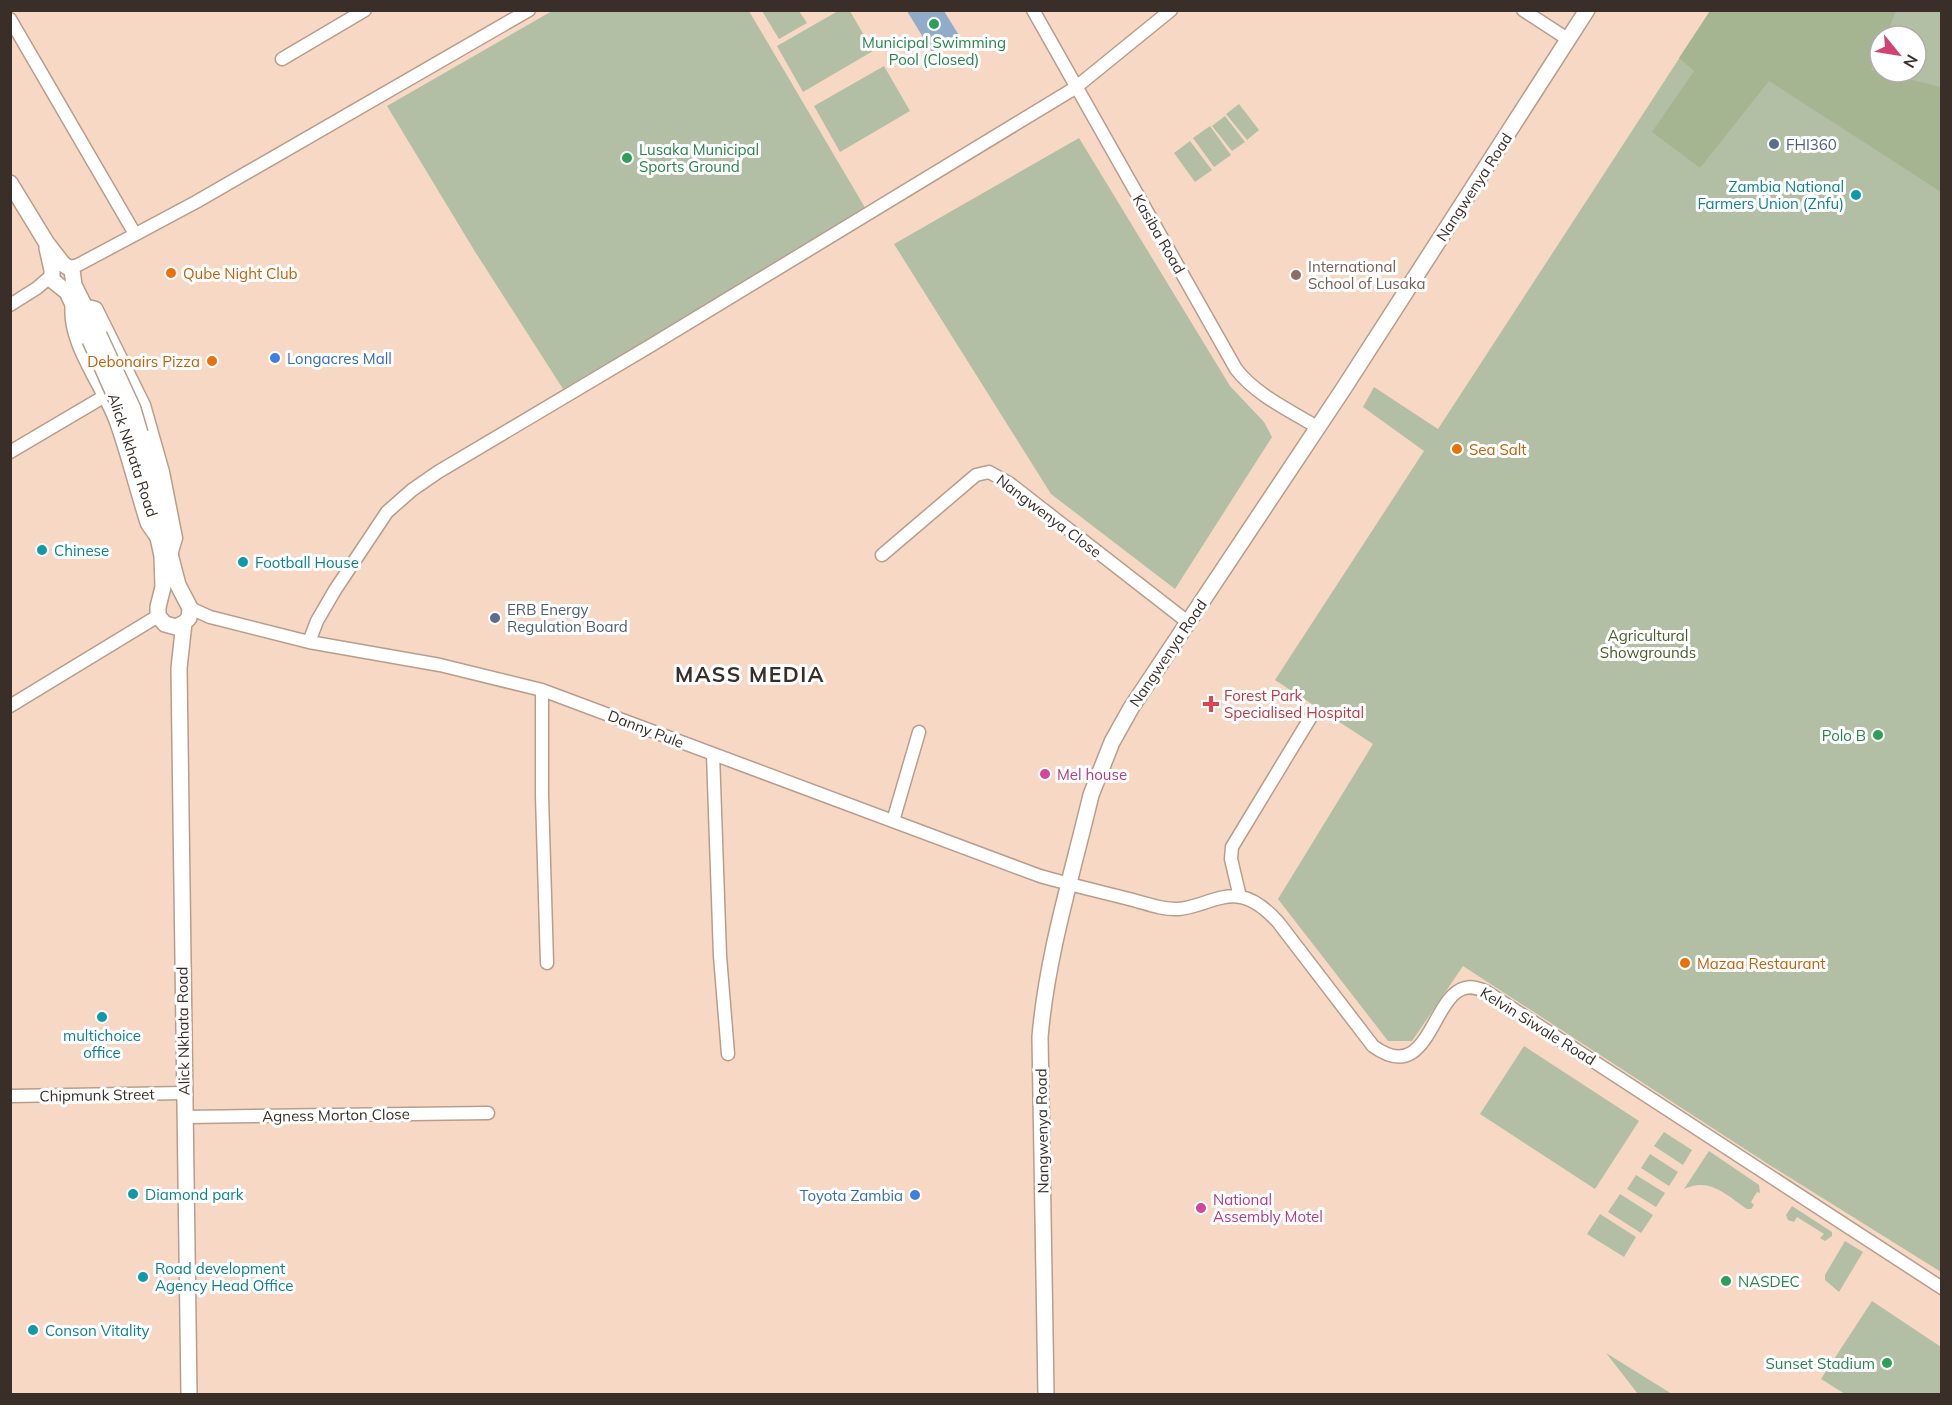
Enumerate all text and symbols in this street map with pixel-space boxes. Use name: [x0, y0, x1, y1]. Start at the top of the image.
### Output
marker: Municipal Swimming Pool (Closed): [927, 17, 941, 31]
north arrow: [1868, 24, 1928, 84]
place label: Municipal Swimming Pool (Closed): [862, 33, 1006, 69]
text: N: [1899, 51, 1923, 72]
street label: Nangwenya Road: [1432, 129, 1516, 245]
place label: FHI360: [1786, 135, 1837, 154]
marker: FHI360: [1767, 137, 1781, 151]
place label: Lusaka Municipal Sports Ground: [639, 140, 759, 176]
marker: Lusaka Municipal Sports Ground: [620, 151, 634, 165]
place label: Zambia National Farmers Union (Znfu): [1697, 177, 1844, 213]
marker: Zambia National Farmers Union (Znfu): [1849, 188, 1863, 202]
street label: Kasiba Road: [1129, 191, 1189, 277]
place label: International School of Lusaka: [1308, 257, 1425, 293]
place label: Qube Night Club: [183, 264, 298, 283]
marker: Qube Night Club: [164, 266, 178, 280]
marker: International School of Lusaka: [1289, 268, 1303, 282]
place label: Longacres Mall: [287, 349, 392, 368]
marker: Longacres Mall: [268, 351, 282, 365]
place label: Debonairs Pizza: [87, 352, 200, 371]
marker: Debonairs Pizza: [205, 354, 219, 368]
street label: Alick Nkhata Road: [104, 391, 162, 519]
place label: Sea Salt: [1469, 440, 1527, 459]
marker: Sea Salt: [1450, 442, 1464, 456]
street label: Nangwenya Close: [993, 470, 1105, 562]
place label: Chinese: [54, 541, 109, 560]
marker: Chinese: [35, 543, 49, 557]
place label: Football House: [255, 553, 359, 572]
marker: Football House: [236, 555, 250, 569]
street label: Nangwenya Road: [1125, 596, 1211, 710]
place label: ERB Energy Regulation Board: [507, 600, 628, 636]
marker: ERB Energy Regulation Board: [488, 611, 502, 625]
park label: Agricultural Showgrounds: [1600, 626, 1696, 662]
district label: MASS MEDIA: [675, 661, 825, 687]
place label: Forest Park Specialised Hospital: [1224, 686, 1364, 722]
marker: Forest Park Specialised Hospital: [1202, 695, 1220, 713]
street label: Danny Pule: [605, 706, 687, 752]
place label: Polo B: [1822, 726, 1866, 745]
marker: Polo B: [1871, 728, 1885, 742]
place label: Mel house: [1057, 765, 1127, 784]
marker: Mel house: [1038, 767, 1052, 781]
place label: Mazaa Restaurant: [1697, 954, 1826, 973]
marker: Mazaa Restaurant: [1678, 956, 1692, 970]
street label: Alick Nkhata Road: [172, 966, 194, 1096]
street label: Kelvin Siwale Road: [1477, 983, 1599, 1069]
marker: multichoice office: [95, 1010, 109, 1024]
place label: multichoice office: [63, 1026, 141, 1062]
street label: Nangwenya Road: [1031, 1068, 1053, 1194]
street label: Chipmunk Street: [39, 1084, 155, 1106]
street label: Agness Morton Close: [262, 1104, 410, 1126]
place label: Diamond park: [145, 1185, 244, 1204]
place label: Toyota Zambia: [800, 1186, 903, 1205]
marker: Diamond park: [126, 1187, 140, 1201]
marker: Toyota Zambia: [908, 1188, 922, 1202]
place label: National Assembly Motel: [1213, 1190, 1323, 1226]
marker: National Assembly Motel: [1194, 1201, 1208, 1215]
place label: Road development Agency Head Office: [155, 1259, 293, 1295]
marker: Road development Agency Head Office: [136, 1270, 150, 1284]
place label: NASDEC: [1738, 1272, 1800, 1291]
marker: NASDEC: [1719, 1274, 1733, 1288]
place label: Conson Vitality: [45, 1321, 150, 1340]
marker: Conson Vitality: [26, 1323, 40, 1337]
place label: Sunset Stadium: [1765, 1354, 1875, 1373]
marker: Sunset Stadium: [1880, 1356, 1894, 1370]

